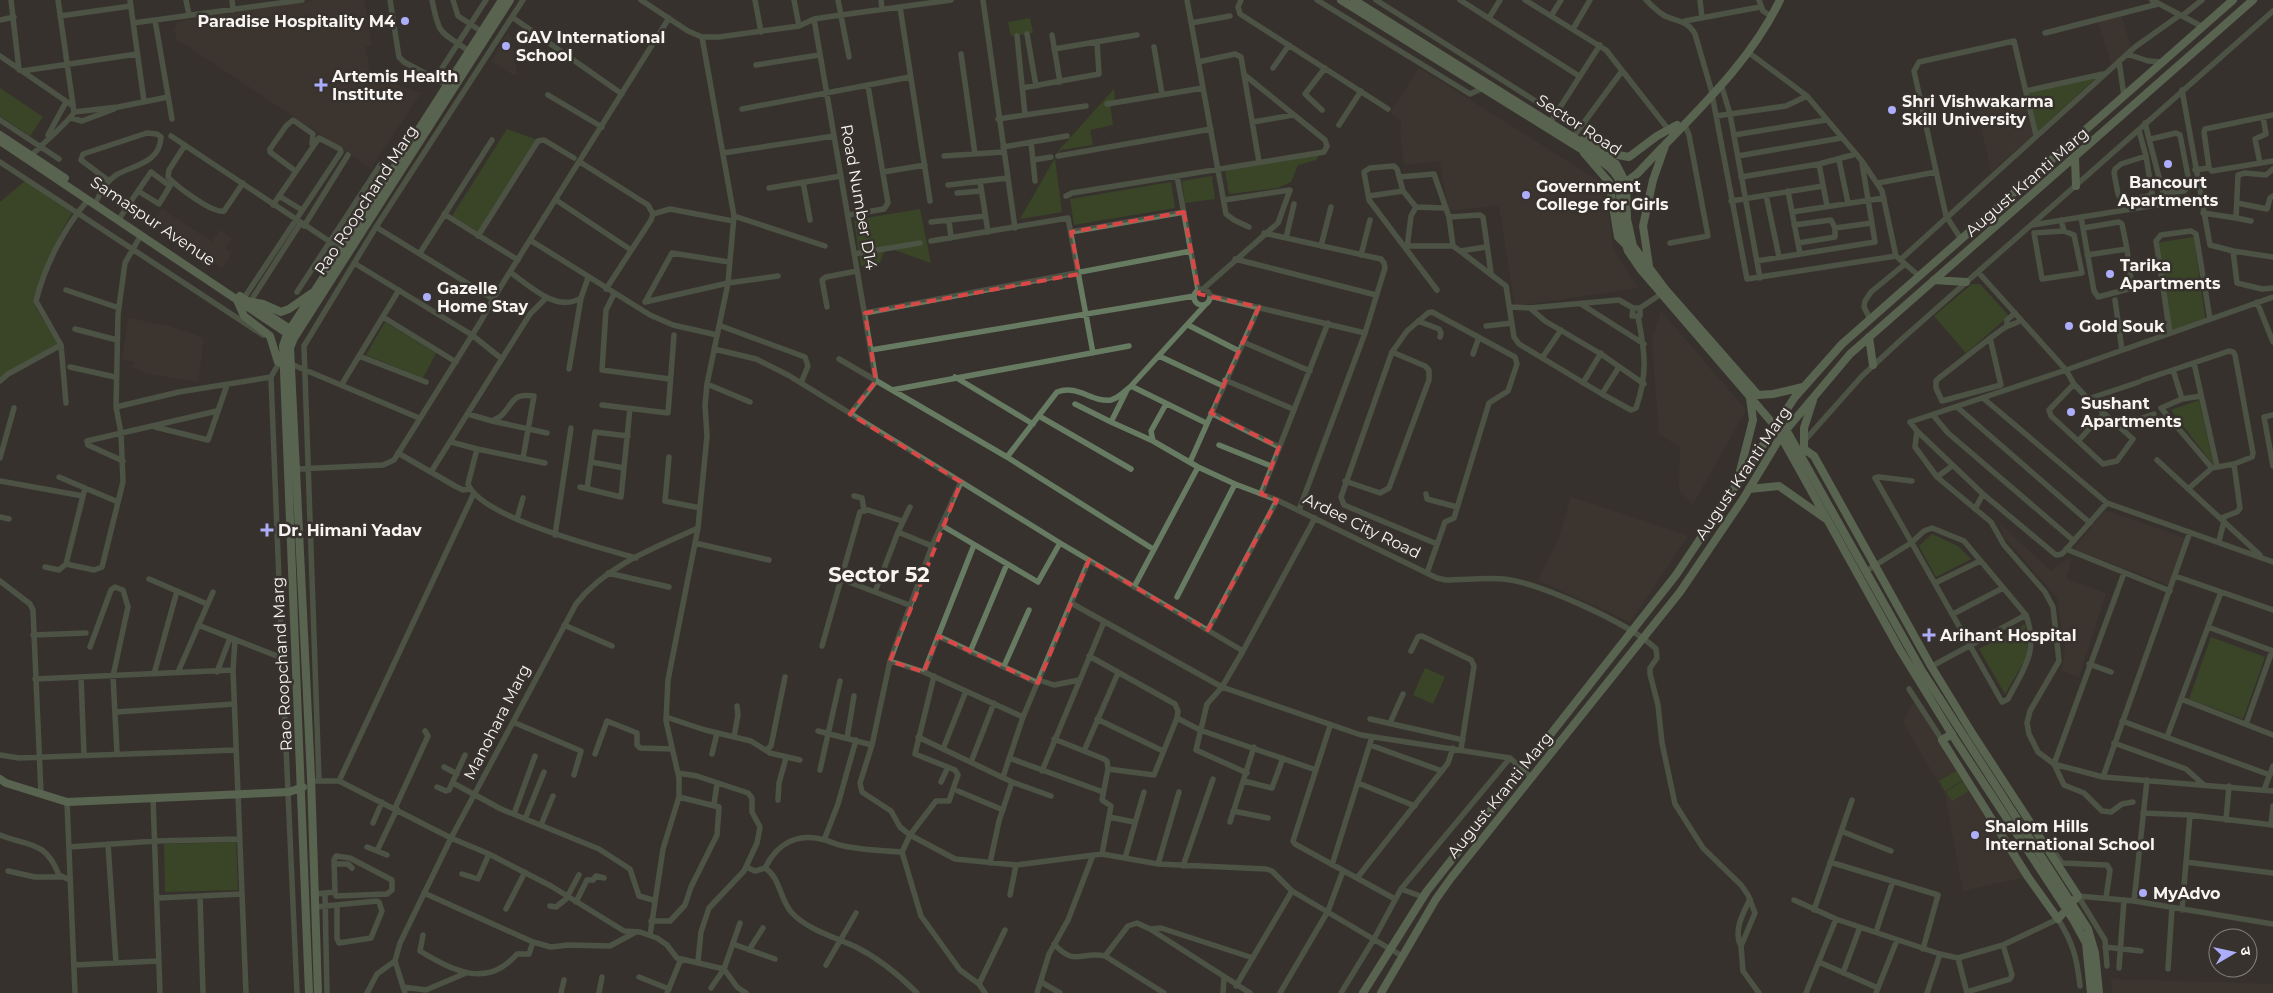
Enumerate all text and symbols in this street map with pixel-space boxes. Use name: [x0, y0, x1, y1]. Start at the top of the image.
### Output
place label: Paradise Hospitality M4: [198, 12, 395, 31]
marker: Paradise Hospitality M4: [399, 15, 411, 27]
place label: GAV International School: [516, 28, 665, 65]
marker: GAV International School: [500, 40, 512, 52]
place label: Artemis Health Institute: [331, 67, 458, 104]
marker: Artemis Health Institute: [314, 78, 328, 92]
street label: Sector Road: [1533, 91, 1625, 159]
place label: Shri Vishwakarma Skill University: [1902, 92, 2054, 129]
marker: Shri Vishwakarma Skill University: [1886, 104, 1898, 116]
street label: Rao Roopchand Marg: [311, 122, 421, 278]
street label: Road Number D14: [837, 123, 881, 272]
street label: August Kranti Marg: [1962, 124, 2092, 240]
marker: Bancourt Apartments: [2162, 158, 2174, 170]
street label: Samaspur Avenue: [87, 172, 219, 270]
place label: Bancourt Apartments: [2117, 173, 2219, 210]
place label: Government College for Girls: [1536, 177, 1669, 214]
marker: Government College for Girls: [1520, 189, 1532, 201]
place label: Tarika Apartments: [2119, 256, 2221, 293]
marker: Tarika Apartments: [2104, 268, 2116, 280]
place label: Gazelle Home Stay: [437, 279, 528, 316]
marker: Gazelle Home Stay: [421, 291, 433, 303]
place label: Gold Souk: [2079, 317, 2165, 336]
marker: Gold Souk: [2063, 320, 2075, 332]
place label: Sushant Apartments: [2080, 394, 2182, 431]
street label: August Kranti Marg: [1691, 403, 1795, 543]
marker: Sushant Apartments: [2065, 406, 2077, 418]
street label: Ardee City Road: [1300, 489, 1424, 563]
place label: Dr. Himani Yadav: [278, 521, 422, 540]
marker: Dr. Himani Yadav: [260, 523, 274, 537]
district label: Sector 52: [828, 562, 930, 587]
street label: Rao Roopchand Marg: [268, 576, 296, 752]
place label: Arihant Hospital: [1939, 626, 2077, 645]
marker: Arihant Hospital: [1922, 628, 1936, 642]
street label: Manohara Marg: [460, 661, 534, 783]
street label: August Kranti Marg: [1443, 728, 1557, 862]
place label: Shalom Hills International School: [1985, 817, 2155, 854]
marker: Shalom Hills International School: [1969, 829, 1981, 841]
place label: MyAdvo: [2153, 884, 2220, 903]
marker: MyAdvo: [2137, 887, 2149, 899]
north arrow: [2208, 928, 2258, 978]
text: उ: [2236, 946, 2255, 957]

